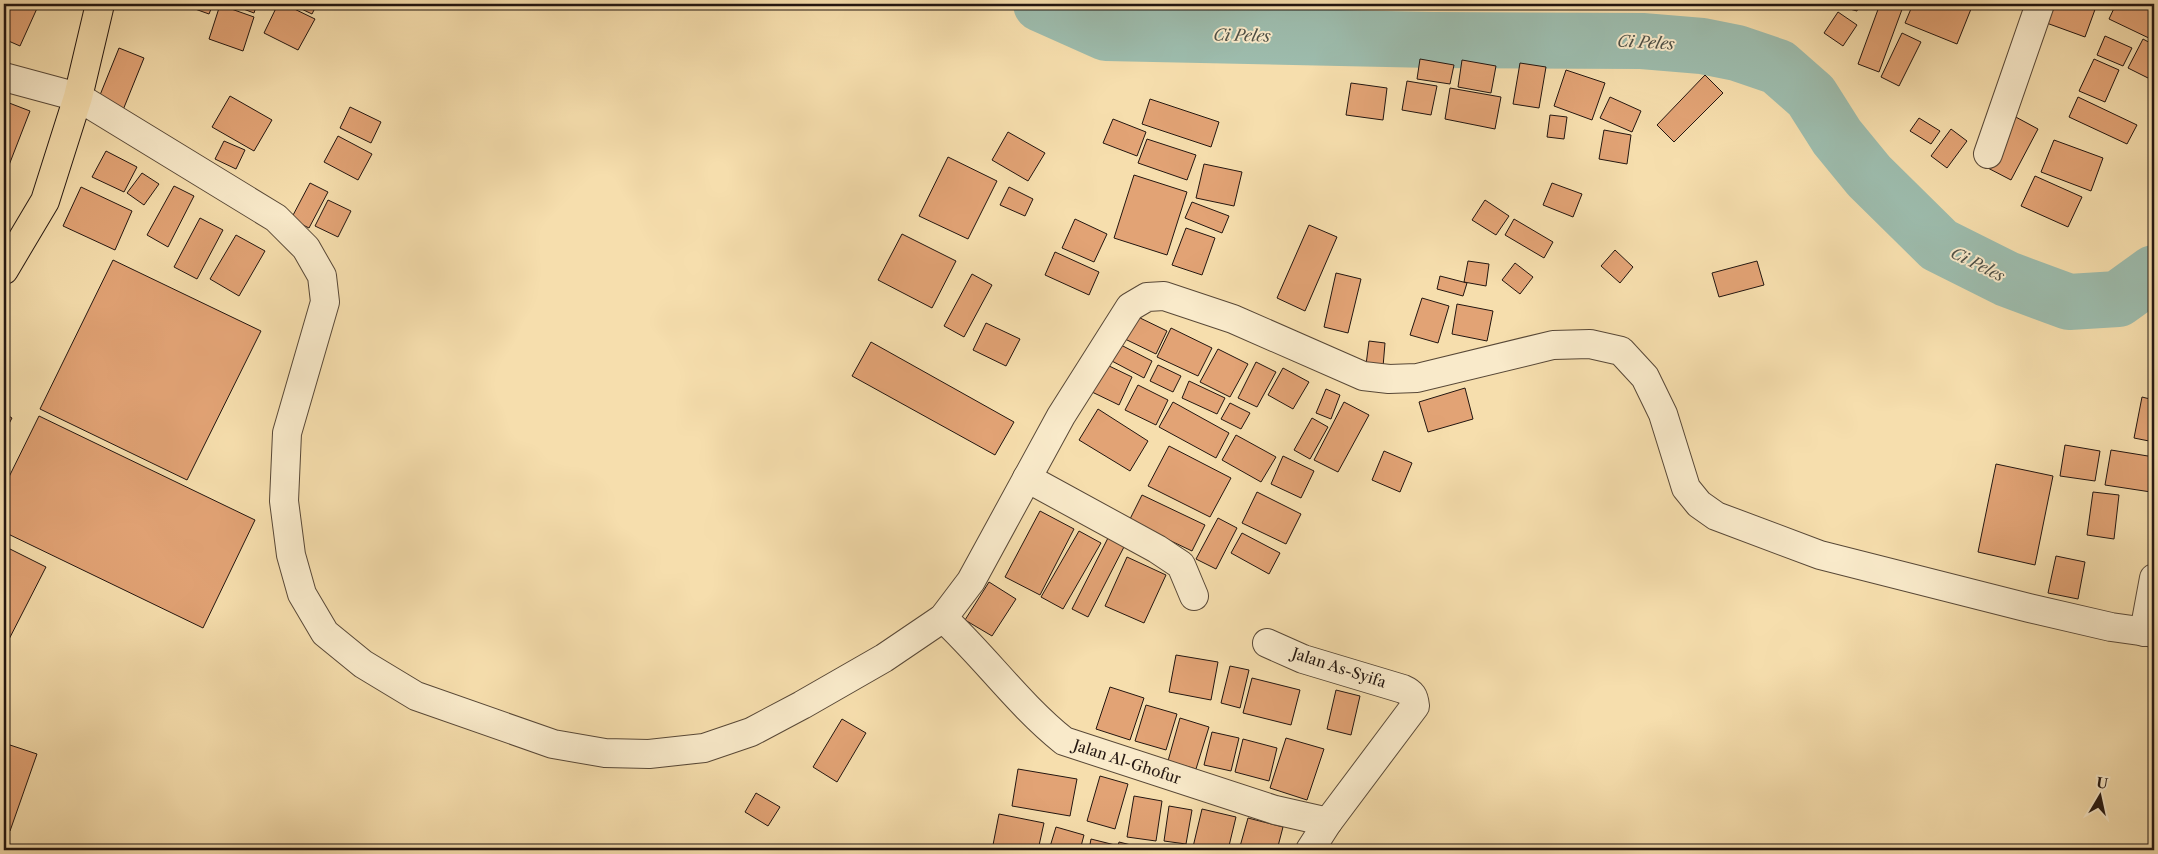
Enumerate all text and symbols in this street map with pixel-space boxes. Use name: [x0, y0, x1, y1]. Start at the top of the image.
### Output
water label: Ci Peles: [1213, 25, 1271, 45]
water label: Ci Peles: [1617, 31, 1675, 53]
water label: Ci Peles: [1948, 242, 2008, 286]
street label: Jalan As-Syifa: [1288, 643, 1389, 692]
street label: Jalan Al-Ghofur: [1069, 735, 1184, 788]
north arrow: [2076, 772, 2126, 822]
text: U: [2095, 773, 2110, 793]

